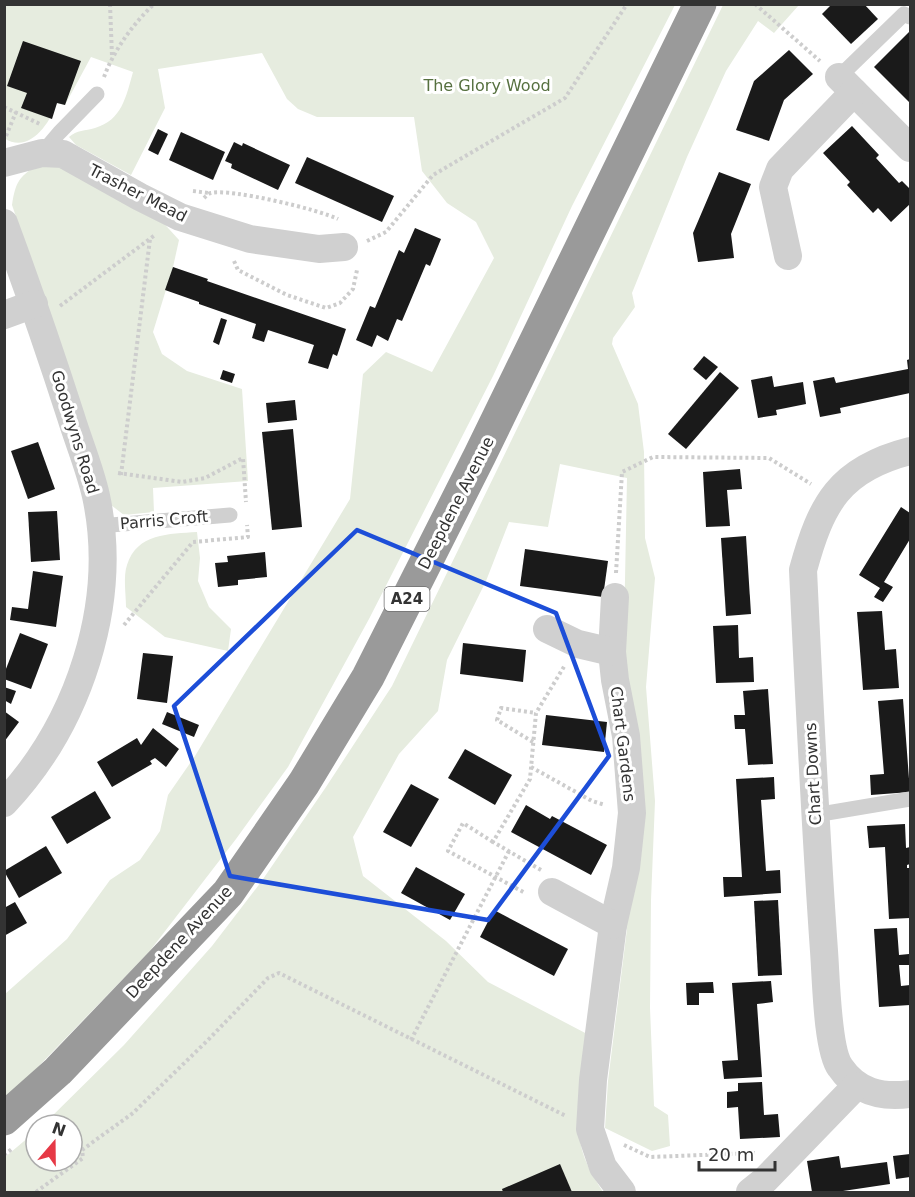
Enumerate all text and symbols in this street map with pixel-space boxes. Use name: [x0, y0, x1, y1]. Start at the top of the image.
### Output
park label: The Glory Wood: [422, 76, 551, 95]
street label: Trasher Mead: [85, 160, 190, 226]
street label: Goodwyns Road: [47, 368, 103, 496]
street label: Deepdene Avenue: [414, 433, 498, 573]
street label: Parris Croft: [119, 507, 209, 533]
road number: A24: [384, 587, 430, 611]
street label: Chart Gardens: [607, 685, 639, 803]
street label: Chart Downs: [801, 722, 825, 826]
street label: Deepdene Avenue: [122, 882, 236, 1002]
north arrow: [24, 1113, 84, 1173]
text: N: [49, 1118, 69, 1141]
scale bar: [699, 1134, 776, 1172]
text: 20 m: [708, 1144, 754, 1165]

